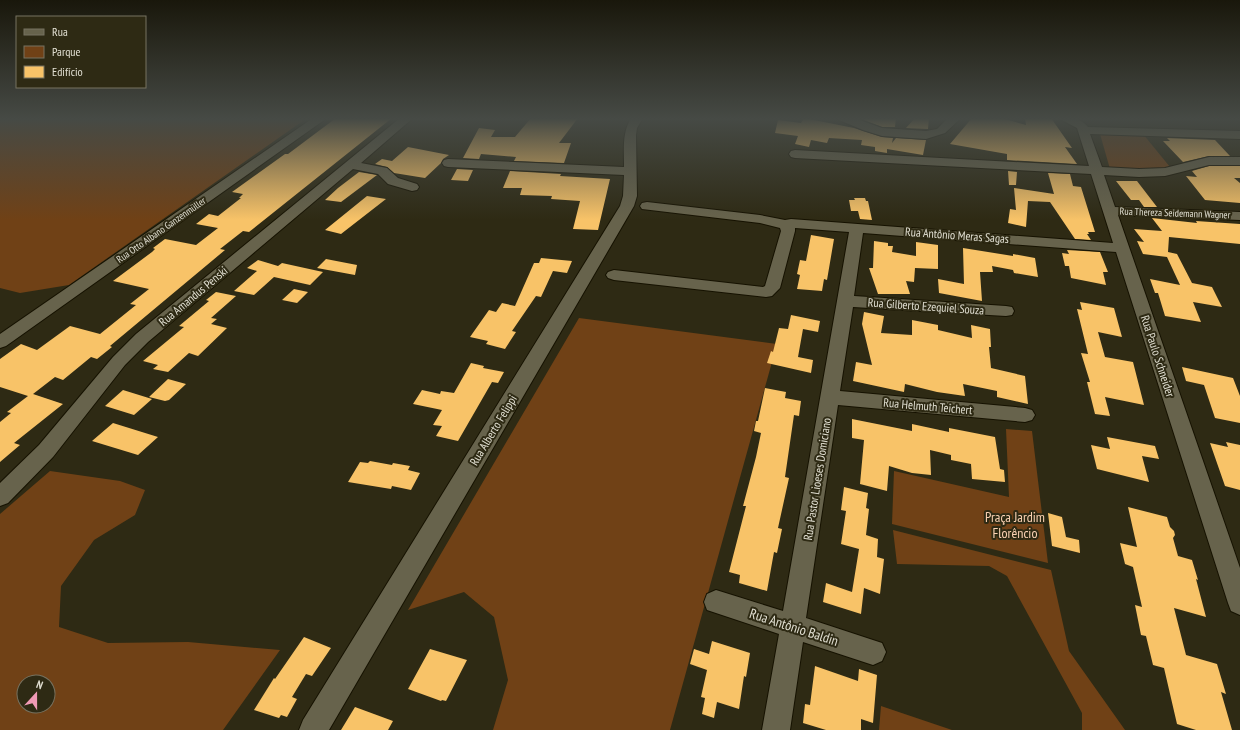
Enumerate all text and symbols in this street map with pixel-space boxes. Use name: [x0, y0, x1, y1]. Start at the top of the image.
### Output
legend: [16, 16, 146, 88]
text: Rua: [52, 24, 68, 39]
text: Parque: [52, 44, 81, 59]
text: Edifício: [52, 64, 83, 79]
street label: Rua Otto Albano Ganzenmüller: [114, 194, 208, 266]
street label: Rua Thereza Seidemann Wagner: [1119, 205, 1231, 221]
street label: Rua Antônio Meras Sagas: [905, 224, 1009, 246]
street label: Rua Amandus Penski: [156, 263, 230, 329]
street label: Rua Gilberto Ezequiel Souza: [867, 294, 985, 318]
street label: Rua Paulo Schneider: [1138, 313, 1178, 399]
street label: Rua Alberto Felippi: [466, 392, 520, 468]
street label: Rua Helmuth Teichert: [883, 395, 974, 417]
street label: Rua Pastor Lioeses Domiciano: [800, 417, 834, 541]
park label: Praça Jardim Florêncio: [985, 508, 1045, 542]
street label: Rua Antônio Baldin: [747, 604, 841, 650]
north arrow: [16, 674, 56, 714]
text: N: [34, 677, 45, 692]

